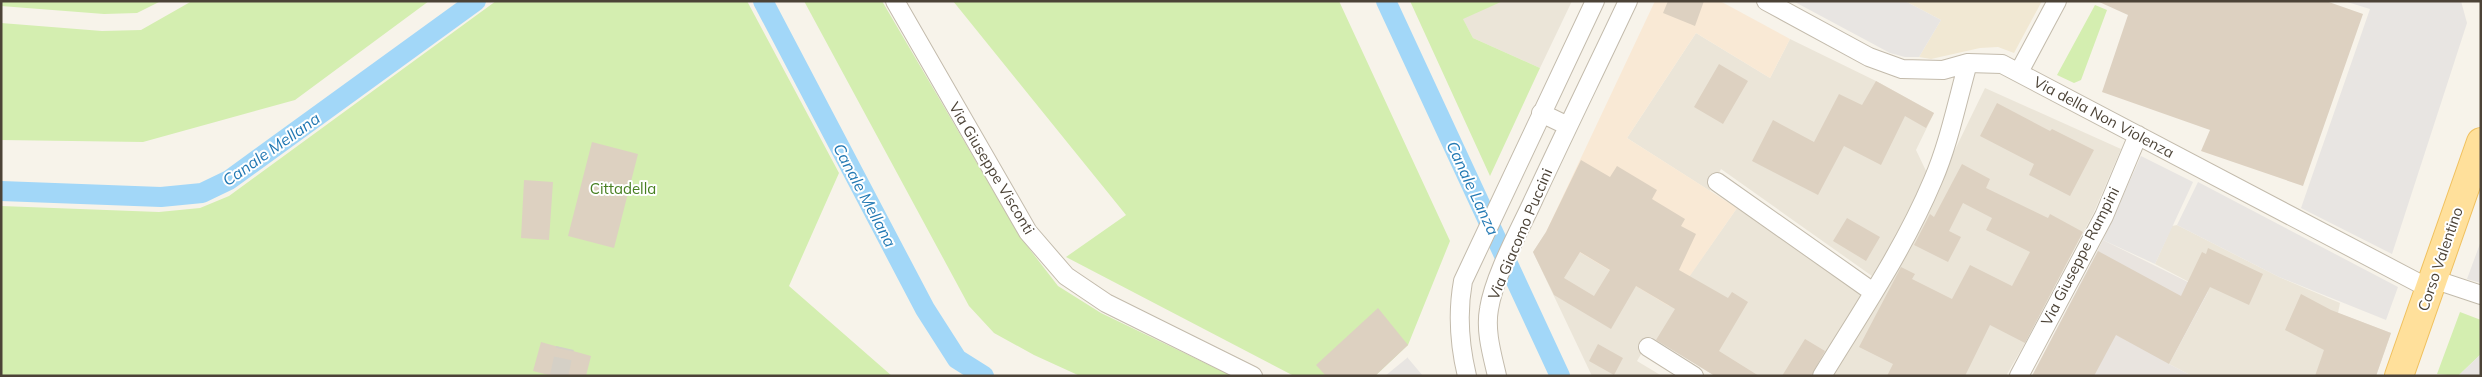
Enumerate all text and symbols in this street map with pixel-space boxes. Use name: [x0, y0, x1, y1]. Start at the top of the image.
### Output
street label: Via della Non Violenza: [2030, 72, 2178, 162]
street label: Via Giuseppe Visconti: [945, 98, 1039, 238]
water label: Canale Mellana: [218, 108, 324, 190]
water label: Canale Lanza: [1442, 138, 1504, 239]
water label: Canale Mellana: [829, 140, 901, 251]
street label: Via Giacomo Puccini: [1484, 165, 1556, 303]
park label: Cittadella: [590, 179, 656, 198]
street label: Via Giuseppe Rampini: [2037, 183, 2123, 329]
street label: Corso Valentino: [2413, 204, 2467, 314]

